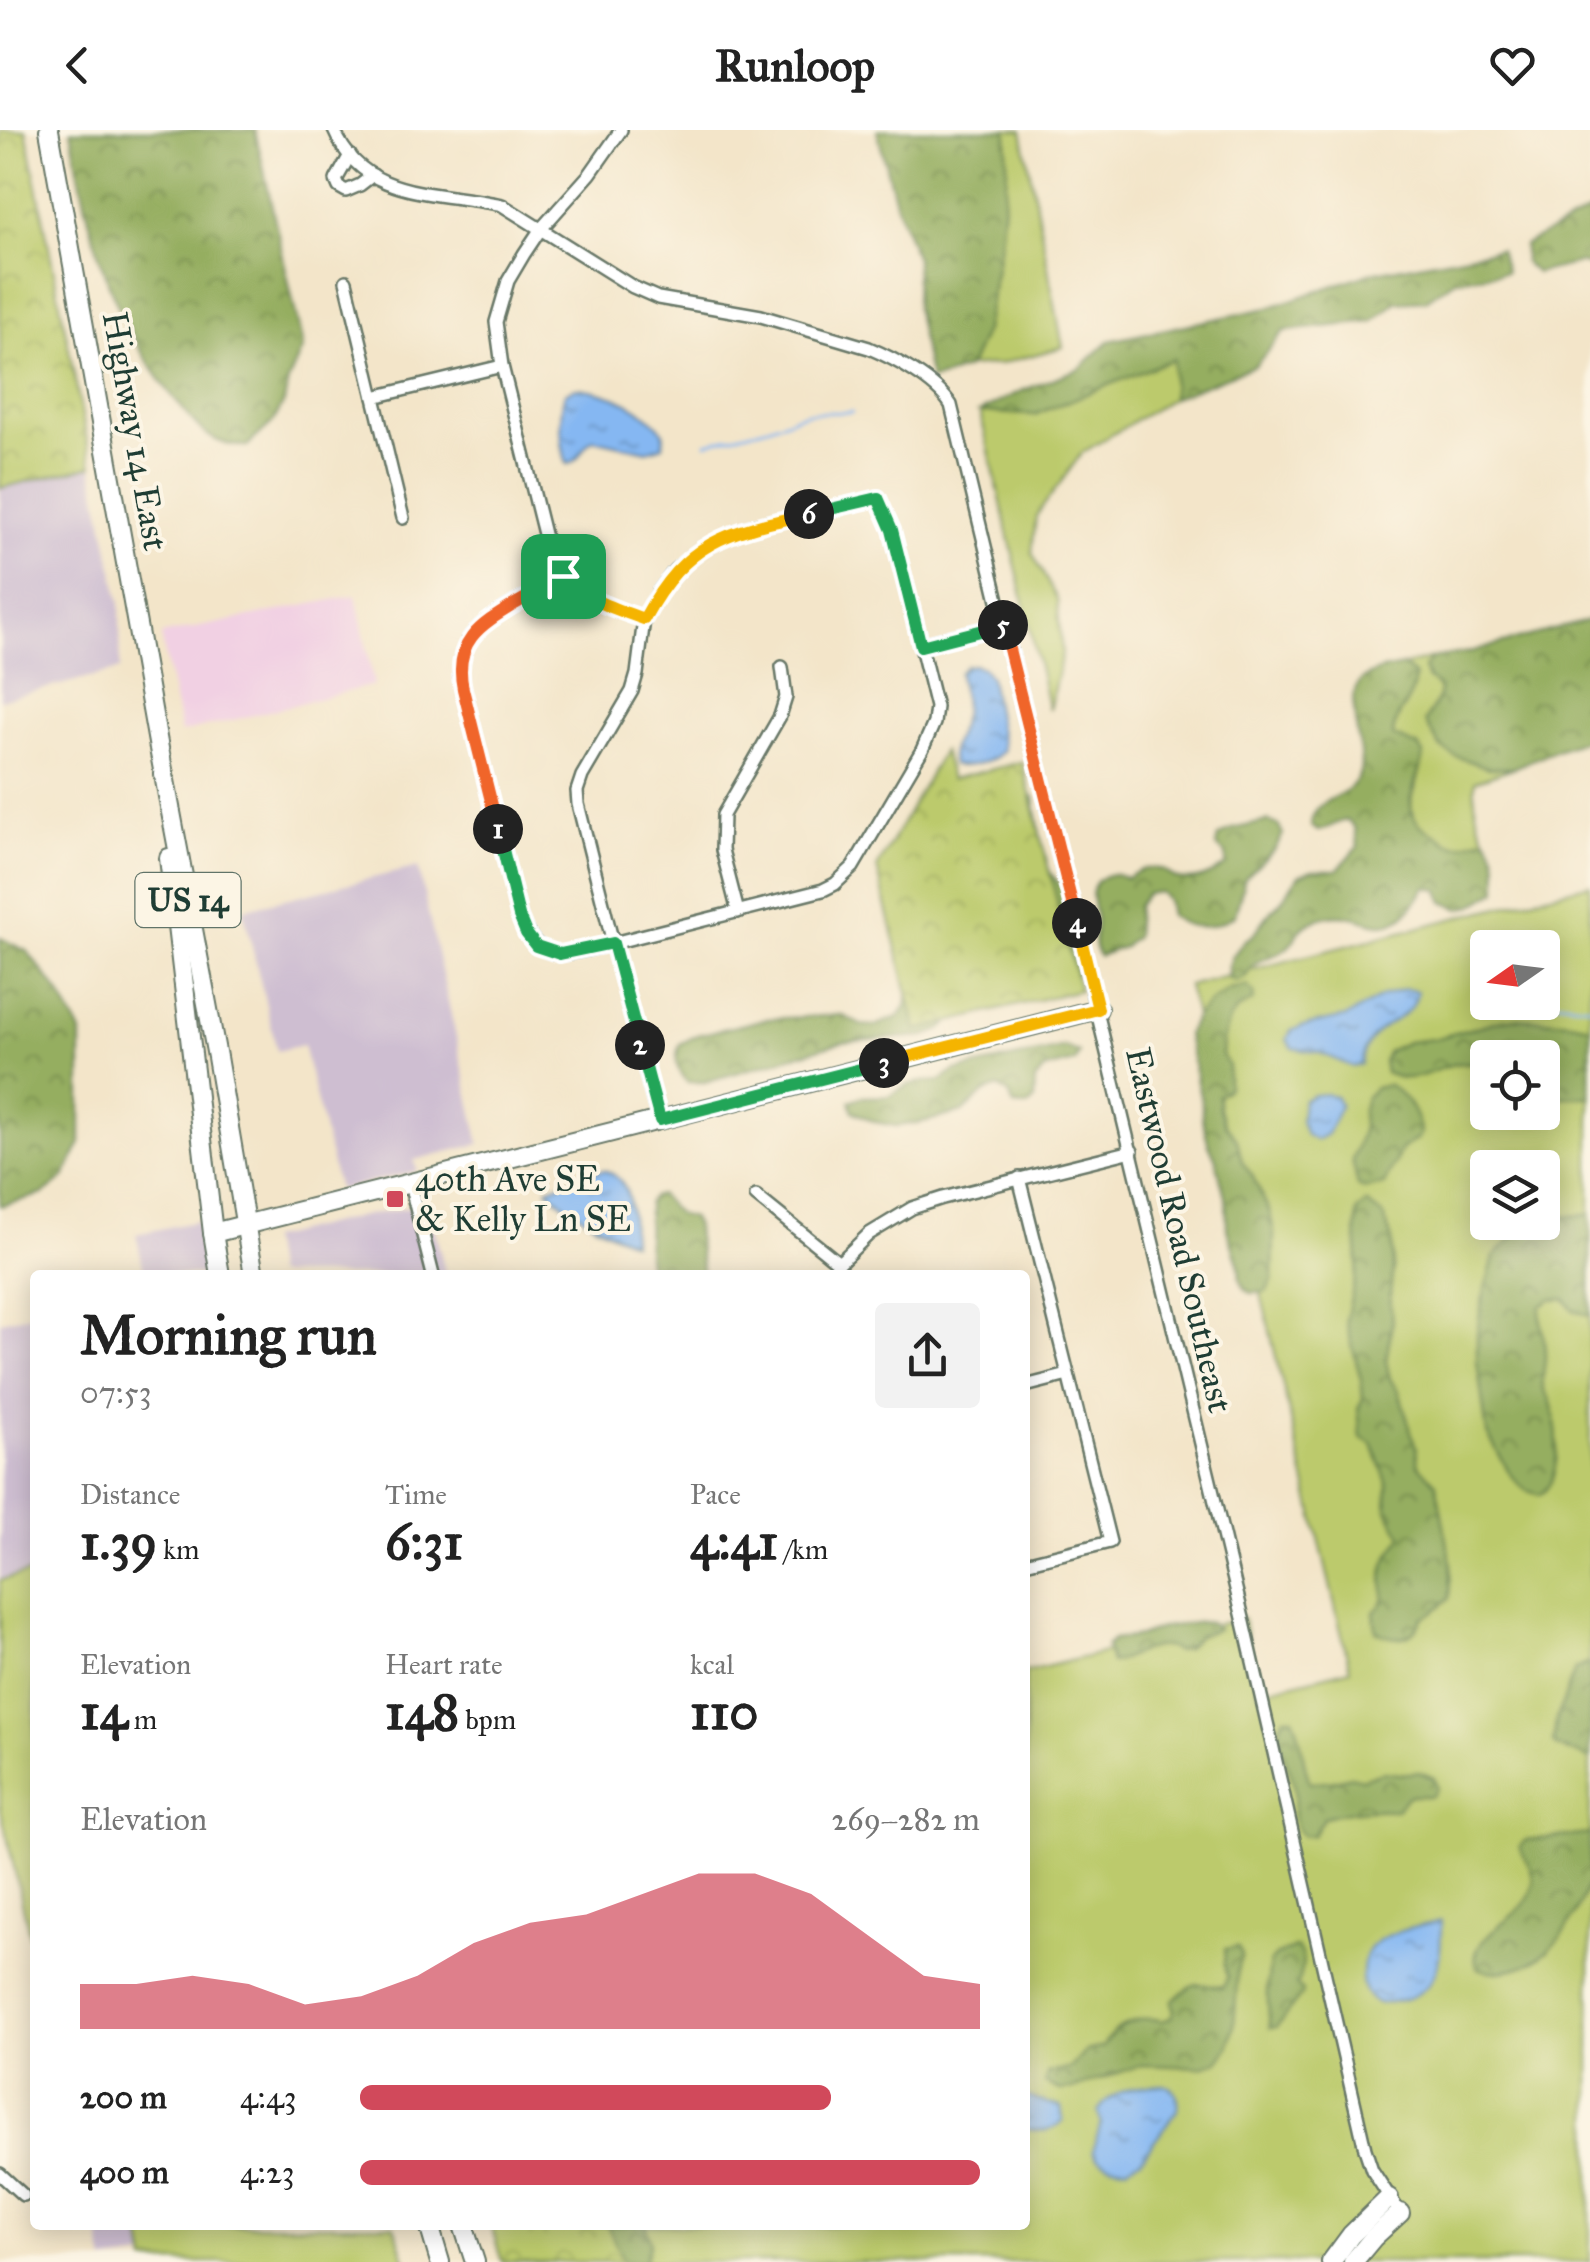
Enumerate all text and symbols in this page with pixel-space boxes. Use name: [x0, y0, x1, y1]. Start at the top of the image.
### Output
icon: back: [50, 38, 105, 93]
text: Runloop: [715, 38, 875, 93]
icon: heart: [1485, 38, 1540, 93]
street label: Highway 14 East: [93, 308, 177, 554]
pin: 6: [784, 489, 834, 539]
text: 6: [802, 496, 816, 531]
pin: [521, 534, 606, 619]
icon: arrive: [536, 549, 591, 604]
pin: 5: [978, 600, 1028, 650]
text: 5: [996, 607, 1010, 642]
pin: 1: [473, 804, 523, 854]
text: 1: [492, 811, 504, 846]
road number: US 14: [136, 873, 240, 927]
pin: 4: [1052, 898, 1102, 948]
text: 4: [1069, 905, 1085, 940]
north arrow: [1470, 930, 1560, 1020]
map controls: [1470, 930, 1560, 1240]
pin: 2: [615, 1020, 665, 1070]
text: 2: [633, 1027, 647, 1062]
pin: 3: [859, 1038, 909, 1088]
button: locate: [1470, 1040, 1560, 1130]
street label: Eastwood Road Southeast: [1116, 1043, 1242, 1417]
text: 3: [878, 1045, 890, 1080]
button: layers: [1470, 1150, 1560, 1240]
place label: 40th Ave SE & Kelly Ln SE: [415, 1158, 631, 1241]
marker: 40th Ave SE & Kelly Ln SE: [384, 1188, 406, 1210]
text: Morning run: [80, 1302, 377, 1369]
button: share: [875, 1303, 980, 1408]
text: 07:53: [80, 1373, 151, 1412]
text: Distance: [80, 1477, 180, 1512]
text: Time: [385, 1477, 447, 1512]
text: Pace: [690, 1477, 741, 1512]
text: 1.39: [80, 1512, 157, 1573]
text: 6:31: [385, 1512, 463, 1573]
text: 4:41: [690, 1512, 778, 1573]
text: km: [157, 1532, 200, 1567]
text: /km: [778, 1532, 828, 1567]
text: Elevation: [80, 1647, 191, 1682]
text: Heart rate: [385, 1647, 503, 1682]
text: kcal: [690, 1647, 734, 1682]
text: 14: [80, 1682, 128, 1743]
text: 148: [385, 1682, 459, 1743]
text: 110: [690, 1682, 758, 1743]
text: m: [128, 1702, 157, 1737]
text: bpm: [459, 1702, 516, 1737]
text: Elevation: [80, 1800, 207, 1839]
text: 269–282 m: [832, 1800, 980, 1839]
text: 200 m: [80, 2078, 167, 2117]
text: 4:43: [240, 2078, 297, 2117]
text: 400 m: [80, 2153, 169, 2192]
text: 4:23: [240, 2153, 294, 2192]

